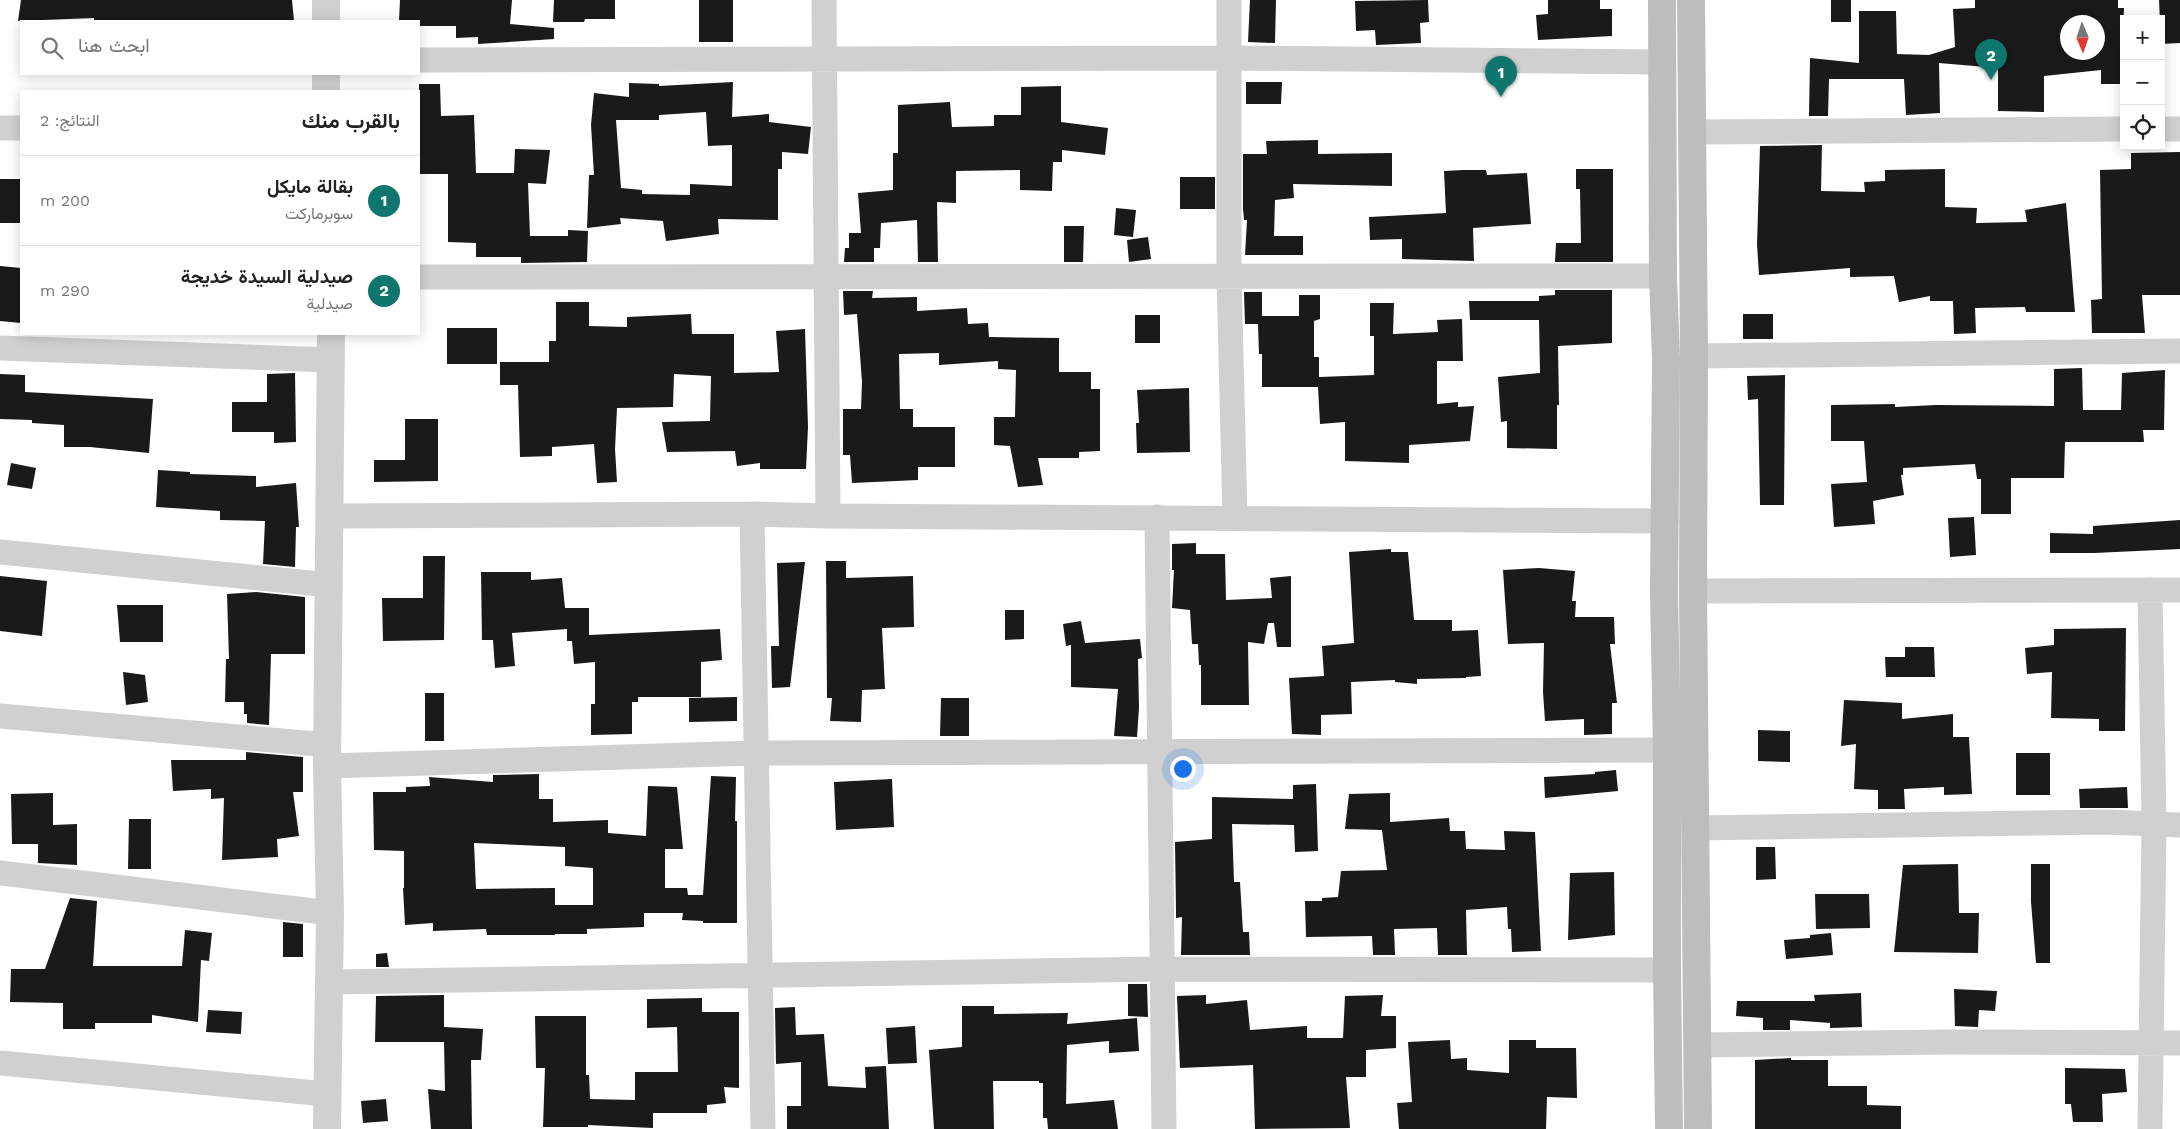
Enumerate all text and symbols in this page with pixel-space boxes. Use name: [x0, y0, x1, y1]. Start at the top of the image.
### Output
north arrow: [2060, 15, 2105, 60]
map controls: [2120, 15, 2165, 150]
button: +: [2120, 15, 2165, 60]
search box: [20, 20, 420, 75]
icon: search: [38, 34, 66, 62]
text: ابحث هنا: [78, 34, 150, 57]
pin: 2: [1975, 39, 2007, 80]
pin: 1: [1485, 56, 1517, 97]
button: −: [2120, 60, 2165, 105]
button: locate: [2120, 105, 2165, 150]
text: بالقرب منك: [302, 108, 400, 133]
text: النتائج: 2: [40, 111, 99, 130]
text: بقالة مايكل: [267, 175, 353, 198]
text: 200 m: [40, 191, 90, 210]
text: 1: [381, 191, 387, 210]
text: سوبرماركت: [285, 204, 353, 223]
text: صيدلية السيدة خديجة: [181, 265, 353, 288]
text: 290 m: [40, 281, 90, 300]
text: 2: [379, 281, 389, 300]
text: صيدلية: [307, 294, 353, 313]
your location: [1170, 756, 1196, 782]

